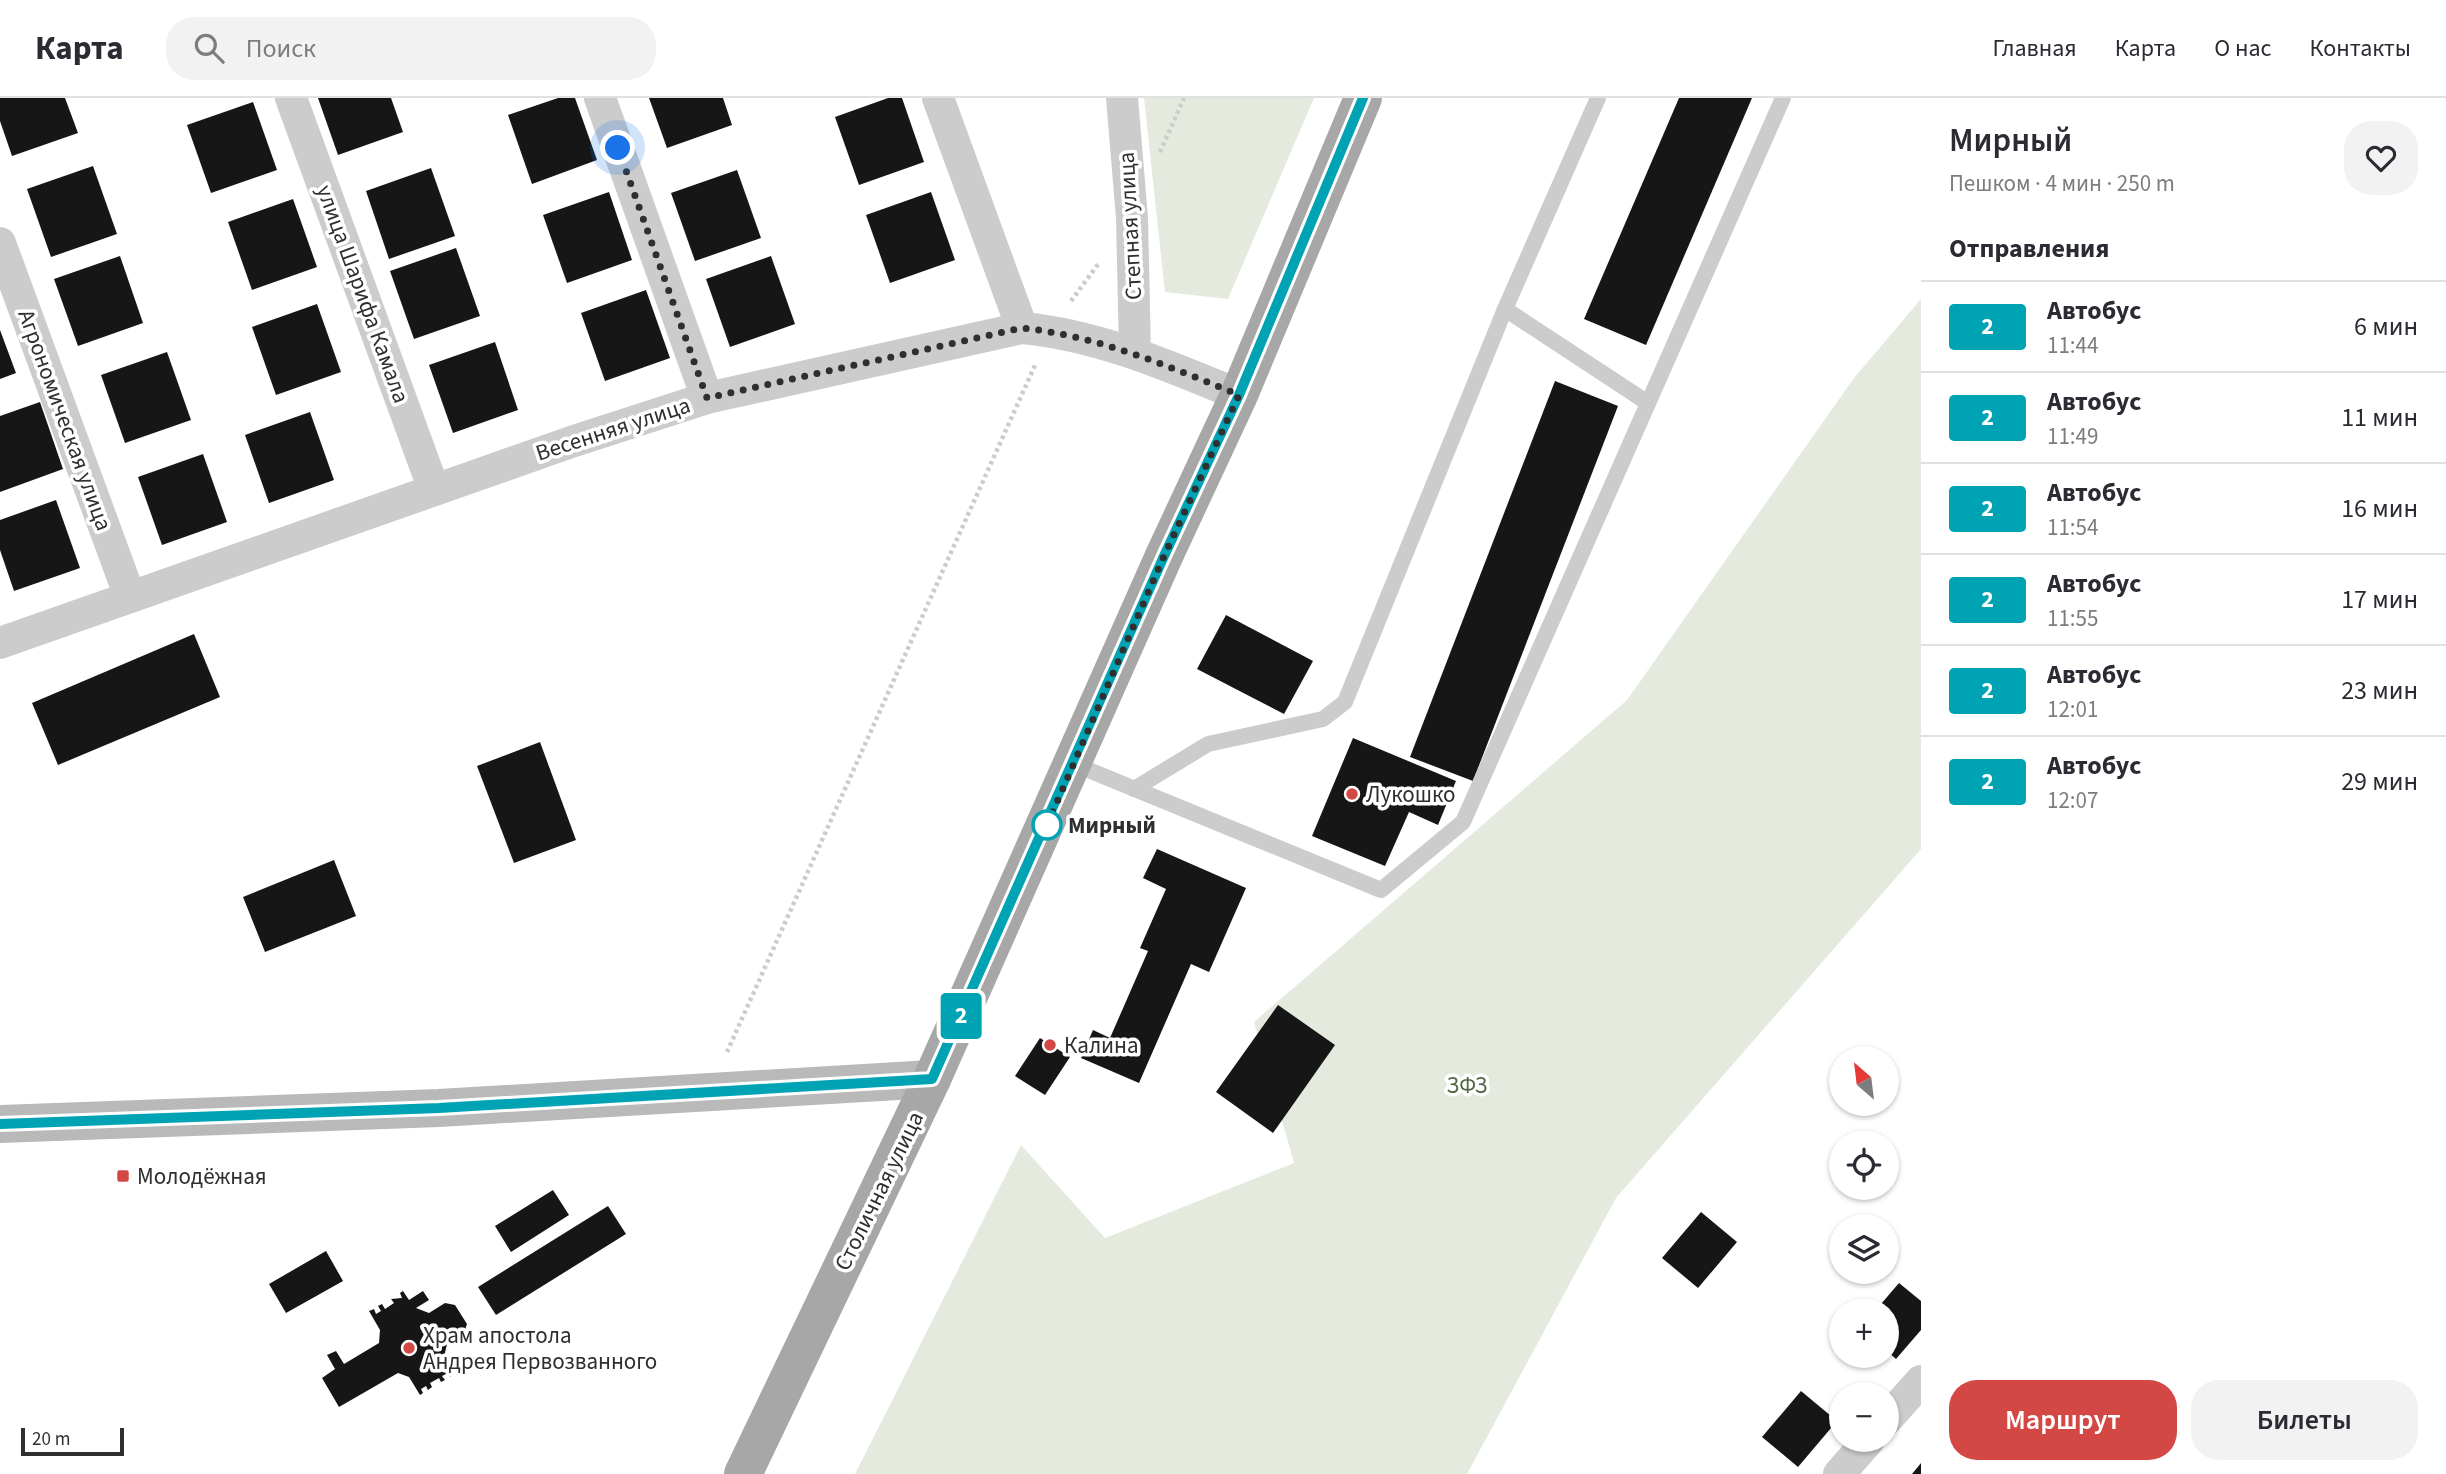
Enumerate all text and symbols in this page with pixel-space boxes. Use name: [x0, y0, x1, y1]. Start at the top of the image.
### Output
search box: [166, 17, 656, 80]
text: Карта: [35, 25, 124, 72]
icon: search: [190, 29, 228, 67]
text: Поиск: [246, 30, 316, 67]
text: Главная: [1992, 31, 2077, 66]
text: Карта: [2115, 31, 2176, 66]
text: О нас: [2214, 31, 2271, 66]
text: Контакты: [2309, 31, 2411, 66]
text: Мирный: [1949, 117, 2072, 164]
button: heart: [2344, 121, 2418, 195]
your location: [600, 130, 635, 165]
street label: Степная улица: [1110, 151, 1150, 301]
text: Пешком · 4 мин · 250 m: [1949, 167, 2175, 200]
street label: улица Шарифа Камала: [308, 180, 418, 408]
text: Отправления: [1949, 230, 2109, 267]
text: Автобус: [2047, 292, 2141, 329]
street label: Агрономическая улица: [10, 305, 120, 535]
text: 6 мин: [2354, 308, 2418, 345]
text: 2: [1981, 309, 1994, 344]
text: 11:44: [2047, 329, 2098, 362]
text: Автобус: [2047, 383, 2141, 420]
street label: Весенняя улица: [531, 388, 695, 470]
text: 11 мин: [2341, 399, 2418, 436]
text: 2: [1981, 400, 1994, 435]
text: 11:49: [2047, 420, 2098, 453]
text: Автобус: [2047, 474, 2141, 511]
text: 16 мин: [2341, 490, 2418, 527]
text: 2: [1981, 491, 1994, 526]
text: 11:54: [2047, 511, 2098, 544]
text: Автобус: [2047, 565, 2141, 602]
text: 17 мин: [2341, 581, 2418, 618]
text: 2: [1981, 582, 1994, 617]
text: 11:55: [2047, 602, 2098, 635]
text: Автобус: [2047, 656, 2141, 693]
text: 23 мин: [2341, 672, 2418, 709]
text: 2: [1981, 673, 1994, 708]
text: 12:01: [2047, 693, 2098, 726]
text: Автобус: [2047, 747, 2141, 784]
text: 29 мин: [2341, 763, 2418, 800]
text: 2: [1981, 764, 1994, 799]
place label: Лукошко: [1366, 778, 1455, 811]
text: 12:07: [2047, 784, 2098, 817]
marker: Лукошко: [1344, 786, 1360, 802]
place label: Мирный: [1068, 809, 1156, 842]
marker: Мирный: [1032, 810, 1062, 840]
line badge: 2: [938, 993, 984, 1039]
text: 2: [955, 998, 967, 1033]
place label: Калина: [1064, 1029, 1139, 1062]
marker: Калина: [1042, 1037, 1058, 1053]
north arrow: [1829, 1046, 1899, 1116]
map controls: [1829, 1046, 1899, 1452]
park label: ЗФЗ: [1447, 1069, 1487, 1102]
street label: Столичная улица: [826, 1106, 932, 1276]
button: locate: [1829, 1130, 1899, 1200]
place label: Молодёжная: [137, 1160, 267, 1193]
marker: Молодёжная: [115, 1168, 131, 1184]
button: layers: [1829, 1214, 1899, 1284]
button: +: [1829, 1298, 1899, 1368]
place label: Храм апостола Андрея Первозванного: [423, 1319, 657, 1378]
marker: Храм апостола Андрея Первозванного: [401, 1340, 417, 1356]
button: Маршрут: [1949, 1380, 2177, 1460]
button: Билеты: [2191, 1380, 2418, 1460]
button: −: [1829, 1382, 1899, 1452]
scale bar: [21, 1425, 124, 1457]
text: 20 m: [32, 1426, 70, 1453]

